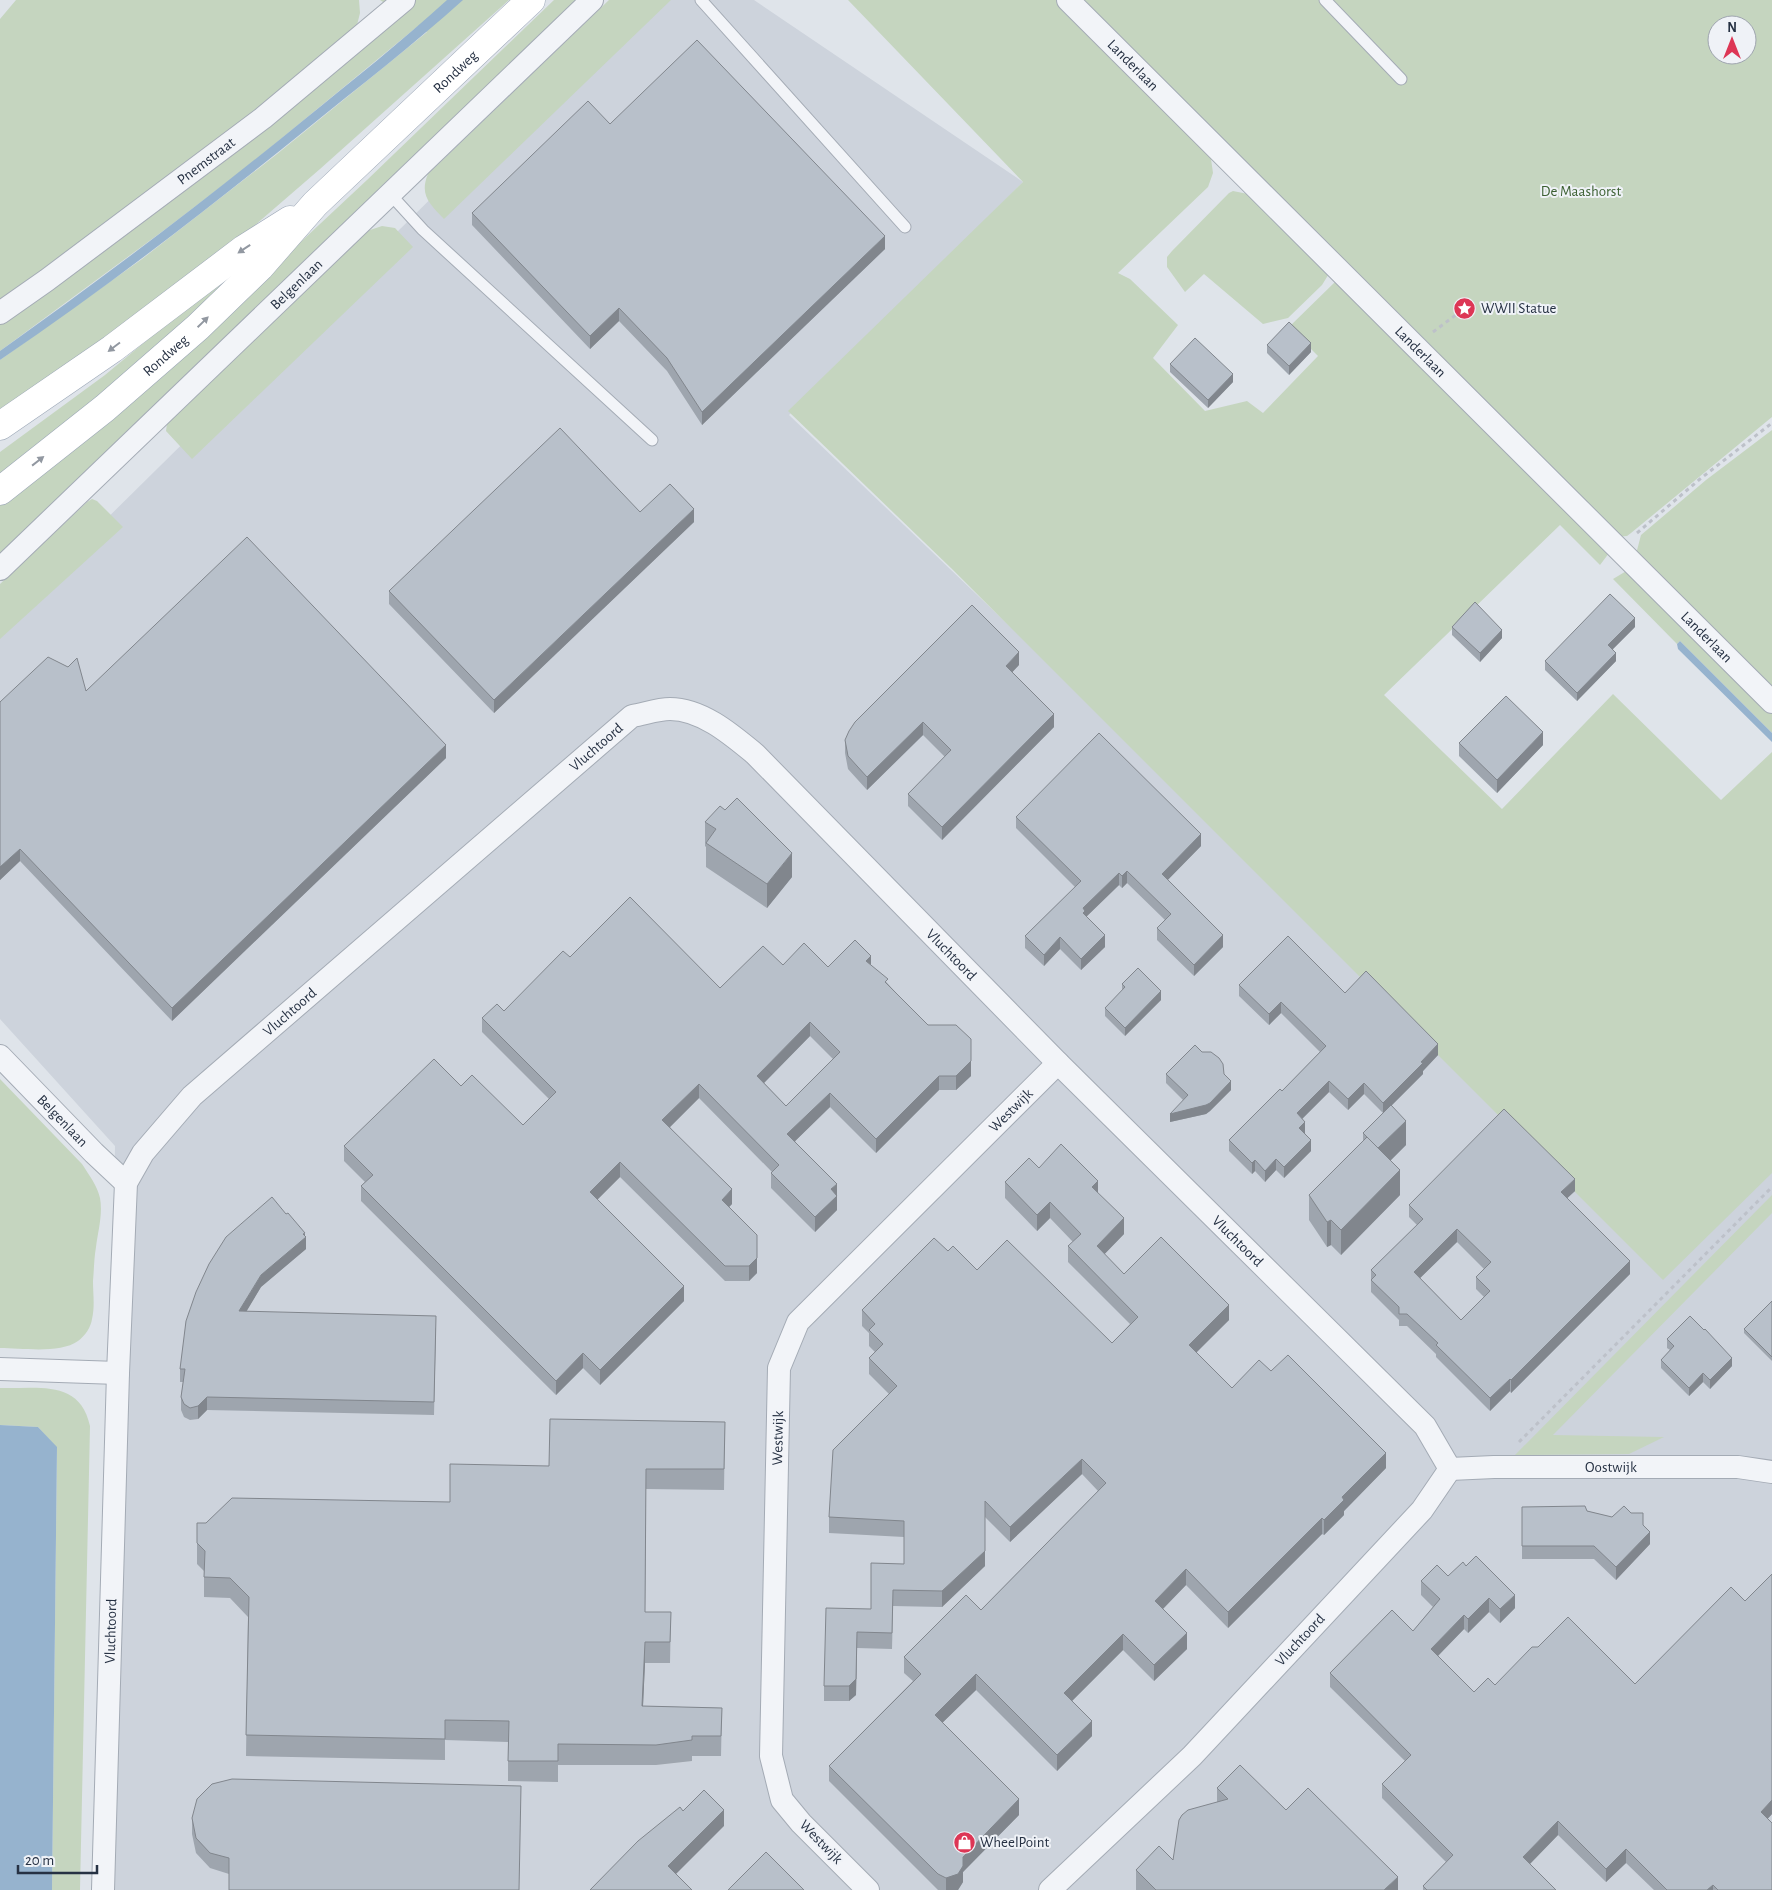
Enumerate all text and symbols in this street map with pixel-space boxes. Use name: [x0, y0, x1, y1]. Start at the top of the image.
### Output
north arrow: [1707, 15, 1757, 65]
text: N: [1727, 21, 1737, 35]
street label: Landerlaan: [1105, 37, 1162, 93]
street label: Rondweg: [430, 47, 481, 96]
street label: Pnemstraat: [174, 134, 238, 187]
park label: De Maashorst: [1541, 184, 1621, 199]
one-way arrow: [237, 244, 251, 254]
street label: Belgenlaan: [267, 256, 325, 312]
place icon: WWII Statue: [1453, 296, 1477, 320]
place label: WWII Statue: [1481, 301, 1557, 316]
one-way arrow: [196, 316, 208, 328]
street label: Landerlaan: [1392, 323, 1449, 380]
street label: Rondweg: [140, 331, 191, 379]
one-way arrow: [107, 342, 121, 352]
one-way arrow: [31, 455, 44, 466]
street label: Landerlaan: [1678, 608, 1735, 665]
street label: Vluchtoord: [567, 720, 626, 774]
street label: Vluchtoord: [923, 926, 980, 983]
street label: Vluchtoord: [260, 985, 319, 1039]
street label: Westwijk: [986, 1085, 1035, 1135]
street label: Belgenlaan: [34, 1092, 91, 1149]
street label: Vluchtoord: [1210, 1213, 1266, 1269]
street label: Westwijk: [769, 1410, 786, 1465]
street label: Oostwijk: [1585, 1460, 1637, 1475]
street label: Vluchtoord: [102, 1598, 119, 1664]
street label: Vluchtoord: [1272, 1611, 1328, 1669]
street label: Westwijk: [797, 1817, 845, 1867]
shop icon: WheelPoint: [952, 1830, 976, 1854]
place label: WheelPoint: [980, 1835, 1049, 1850]
scale bar: [18, 1842, 96, 1874]
text: 20 m: [25, 1853, 54, 1868]

